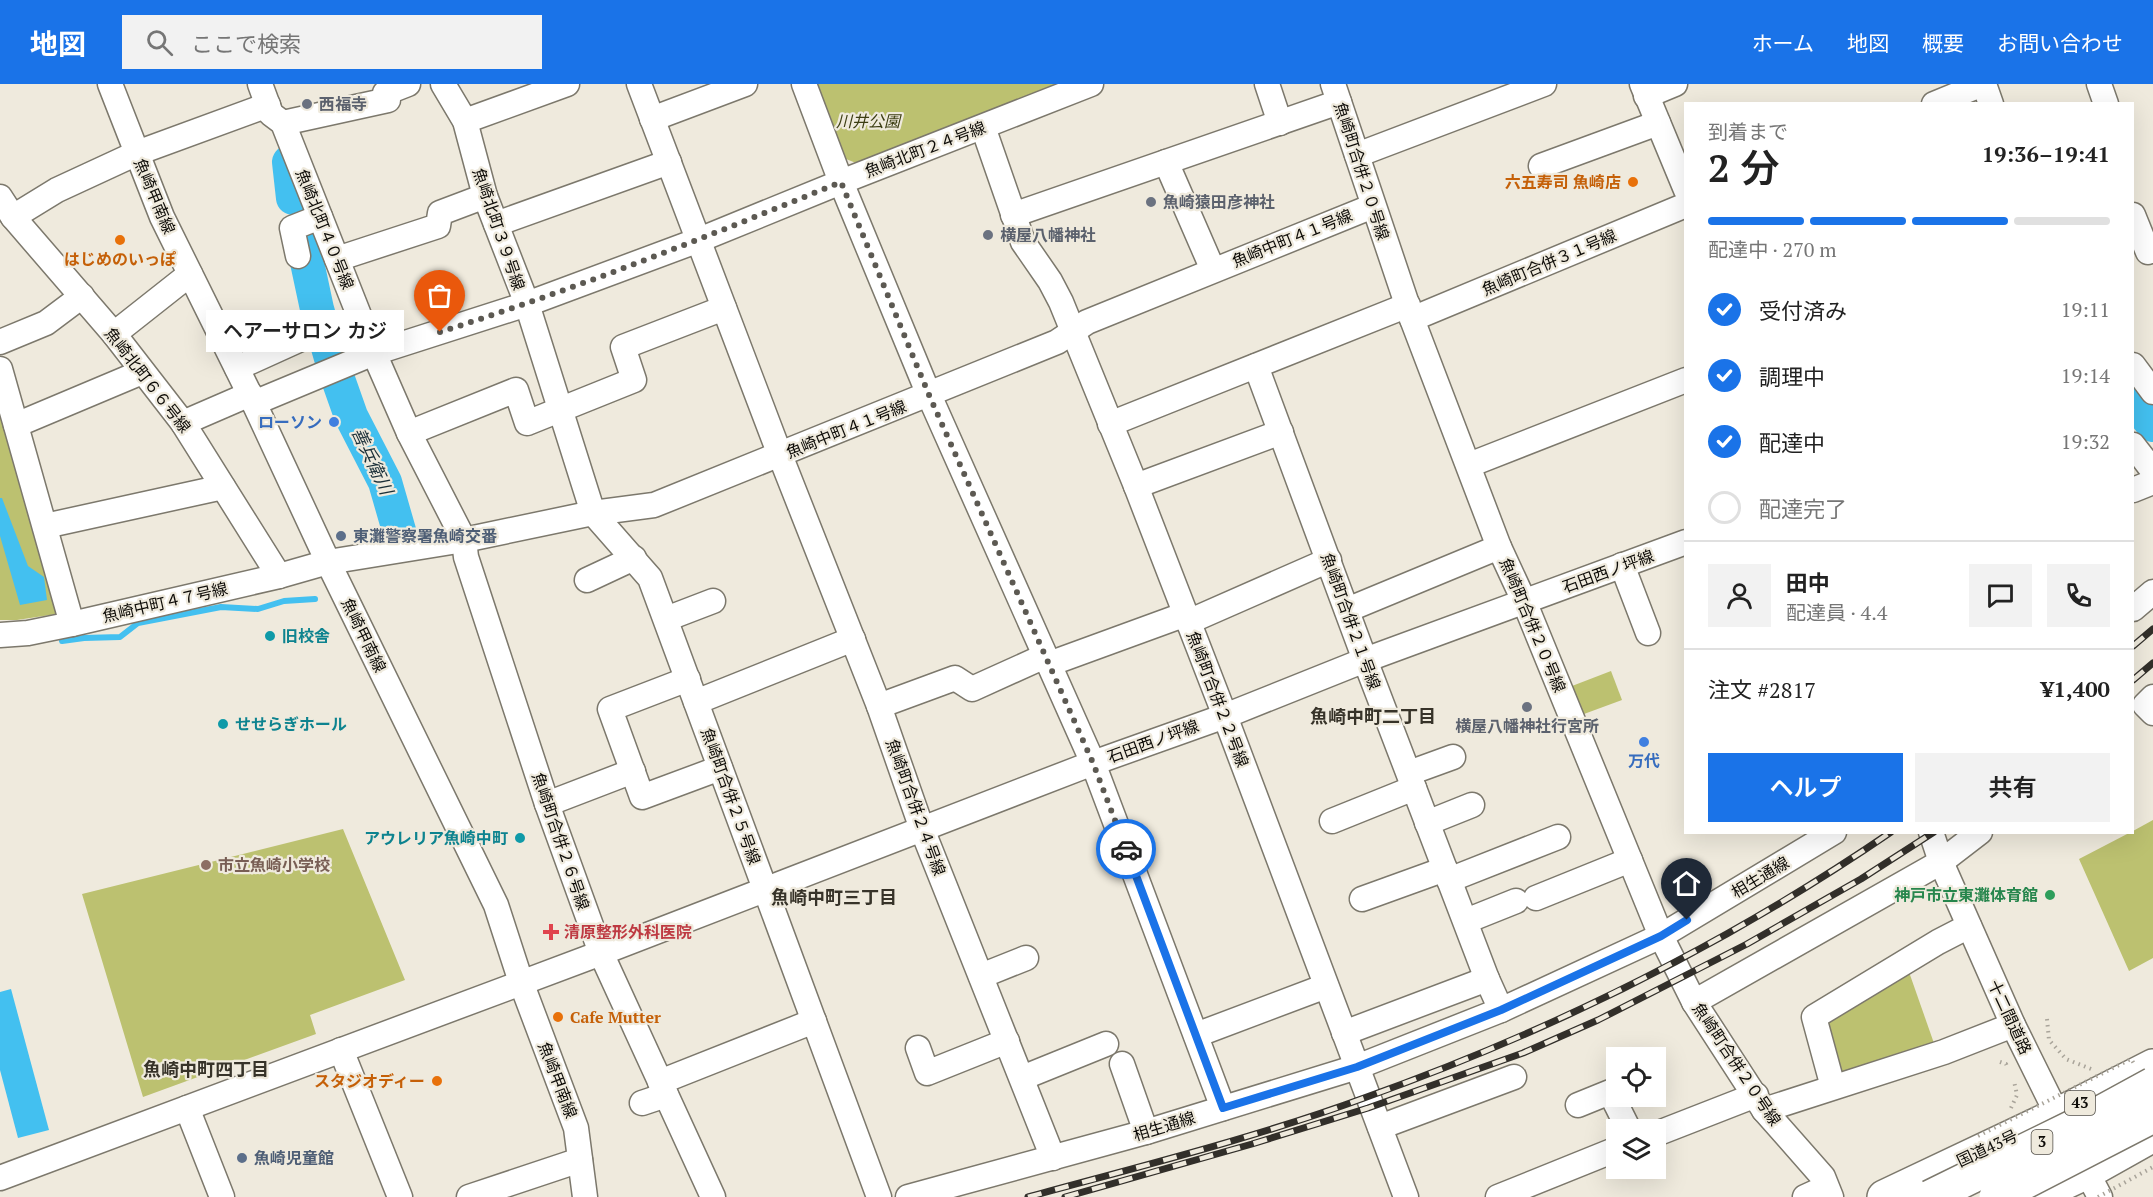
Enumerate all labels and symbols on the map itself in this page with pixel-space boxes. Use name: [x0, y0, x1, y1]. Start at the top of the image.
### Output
place label: 西福寺: [319, 93, 367, 115]
marker: 西福寺: [300, 97, 314, 111]
street label: 魚崎町合併２０号線: [1329, 99, 1395, 243]
park label: 川井公園: [836, 110, 902, 132]
street label: 魚崎北町２４号線: [861, 116, 989, 182]
street label: 魚崎甲南線: [129, 155, 181, 237]
street label: 魚崎北町３９号線: [468, 165, 530, 293]
street label: 魚崎北町４０号線: [291, 166, 359, 292]
place label: 六五寿司 魚崎店: [1505, 171, 1621, 193]
marker: 六五寿司 魚崎店: [1626, 175, 1640, 189]
place label: 魚崎猿田彦神社: [1163, 191, 1275, 213]
marker: 魚崎猿田彦神社: [1144, 195, 1158, 209]
street label: 魚崎中町４１号線: [1229, 204, 1355, 272]
place label: 横屋八幡神社: [1000, 224, 1096, 246]
street label: 魚崎町合併３１号線: [1478, 224, 1620, 300]
marker: 横屋八幡神社: [981, 228, 995, 242]
marker: はじめのいっぽ: [113, 233, 127, 247]
place label: はじめのいっぽ: [64, 248, 176, 270]
pin: [414, 270, 465, 332]
callout: ヘアーサロン カジ: [206, 311, 404, 353]
street label: 魚崎北町６６号線: [100, 323, 196, 437]
street label: 魚崎中町４１号線: [783, 395, 909, 463]
place label: ローソン: [258, 411, 322, 433]
marker: ローソン: [327, 415, 341, 429]
water label: 善兵衛川: [347, 423, 400, 500]
place label: 東灘警察署魚崎交番: [353, 525, 497, 547]
marker: 東灘警察署魚崎交番: [334, 529, 348, 543]
street label: 石田西ノ坪線: [1559, 544, 1657, 598]
street label: 魚崎町合併２１号線: [1316, 550, 1386, 692]
street label: 魚崎町合併２０号線: [1495, 554, 1571, 696]
street label: 魚崎中町４７号線: [100, 577, 230, 627]
street label: 魚崎甲南線: [337, 594, 391, 676]
place label: 旧校舎: [282, 625, 330, 647]
street label: 魚崎町合併２２号線: [1182, 628, 1254, 770]
marker: 旧校舎: [263, 629, 277, 643]
marker: 横屋八幡神社行宮所: [1520, 700, 1534, 714]
district label: 魚崎中町二丁目: [1310, 704, 1436, 728]
place label: せせらぎホール: [235, 713, 347, 735]
street label: 石田西ノ坪線: [1104, 714, 1202, 768]
place label: 横屋八幡神社行宮所: [1455, 715, 1599, 737]
marker: せせらぎホール: [216, 717, 230, 731]
street label: 魚崎町合併２５号線: [696, 725, 766, 867]
marker: 万代: [1637, 735, 1651, 749]
street label: 魚崎町合併２４号線: [881, 736, 951, 878]
place label: 万代: [1628, 750, 1660, 772]
street label: 魚崎町合併２６号線: [527, 769, 595, 913]
courier: [1096, 819, 1156, 879]
place label: アウレリア魚崎中町: [364, 827, 508, 849]
marker: アウレリア魚崎中町: [513, 831, 527, 845]
street label: 相生通線: [1727, 851, 1793, 903]
place label: 市立魚崎小学校: [218, 854, 330, 876]
marker: 市立魚崎小学校: [199, 858, 213, 872]
pin: [1661, 858, 1712, 920]
place label: 神戸市立東灘体育館: [1894, 884, 2038, 906]
district label: 魚崎中町三丁目: [771, 885, 897, 909]
marker: 神戸市立東灘体育館: [2043, 888, 2057, 902]
place label: 清原整形外科医院: [564, 921, 692, 943]
marker: 清原整形外科医院: [542, 923, 560, 941]
street label: 十二間道路: [1983, 976, 2037, 1058]
street label: 魚崎町合併２０号線: [1688, 998, 1786, 1130]
place label: Cafe Mutter: [570, 1006, 661, 1028]
marker: Cafe Mutter: [551, 1010, 565, 1024]
street label: 魚崎甲南線: [533, 1039, 583, 1121]
district label: 魚崎中町四丁目: [143, 1057, 269, 1081]
place label: スタジオディー: [314, 1070, 425, 1092]
marker: スタジオディー: [430, 1074, 444, 1088]
road number: 43: [2065, 1091, 2095, 1115]
street label: 相生通線: [1130, 1106, 1198, 1146]
street label: 国道43号: [1953, 1124, 2021, 1172]
road number: 3: [2032, 1130, 2052, 1154]
place label: 魚崎児童館: [254, 1147, 334, 1169]
marker: 魚崎児童館: [235, 1151, 249, 1165]

